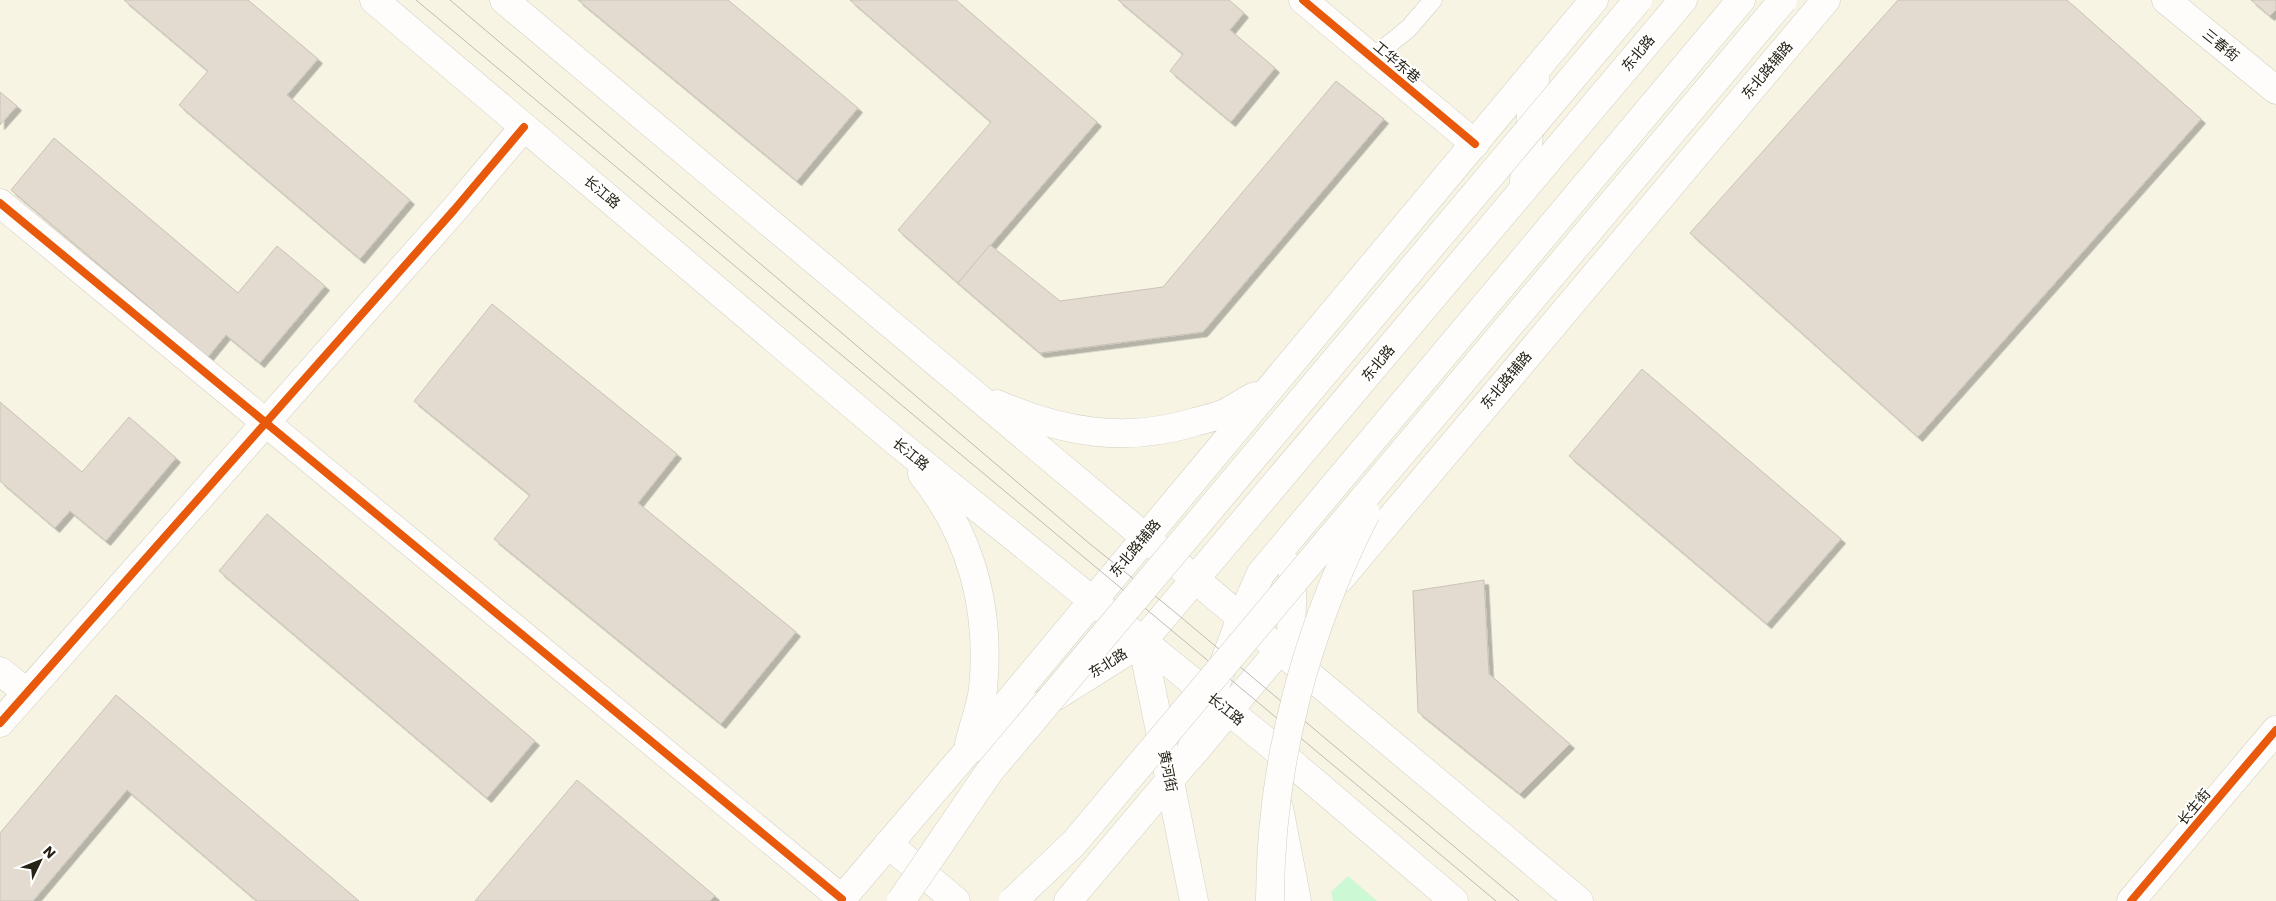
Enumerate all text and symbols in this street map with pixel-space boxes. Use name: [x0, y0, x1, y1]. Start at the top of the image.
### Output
street label: 三春街: [2198, 24, 2244, 66]
street label: 东北路: [1617, 30, 1659, 76]
street label: 工华东巷: [1369, 36, 1425, 88]
street label: 东北路辅路: [1737, 37, 1797, 103]
street label: 长江路: [579, 171, 625, 213]
street label: 东北路: [1357, 340, 1399, 386]
street label: 东北路辅路: [1476, 347, 1536, 413]
street label: 长江路: [888, 433, 934, 475]
street label: 东北路辅路: [1105, 515, 1165, 581]
street label: 东北路: [1085, 643, 1131, 683]
street label: 长江路: [1203, 688, 1249, 730]
street label: 黄河街: [1154, 748, 1182, 794]
street label: 长生街: [2173, 784, 2215, 830]
north arrow: [15, 836, 65, 886]
text: N: [39, 841, 60, 863]

